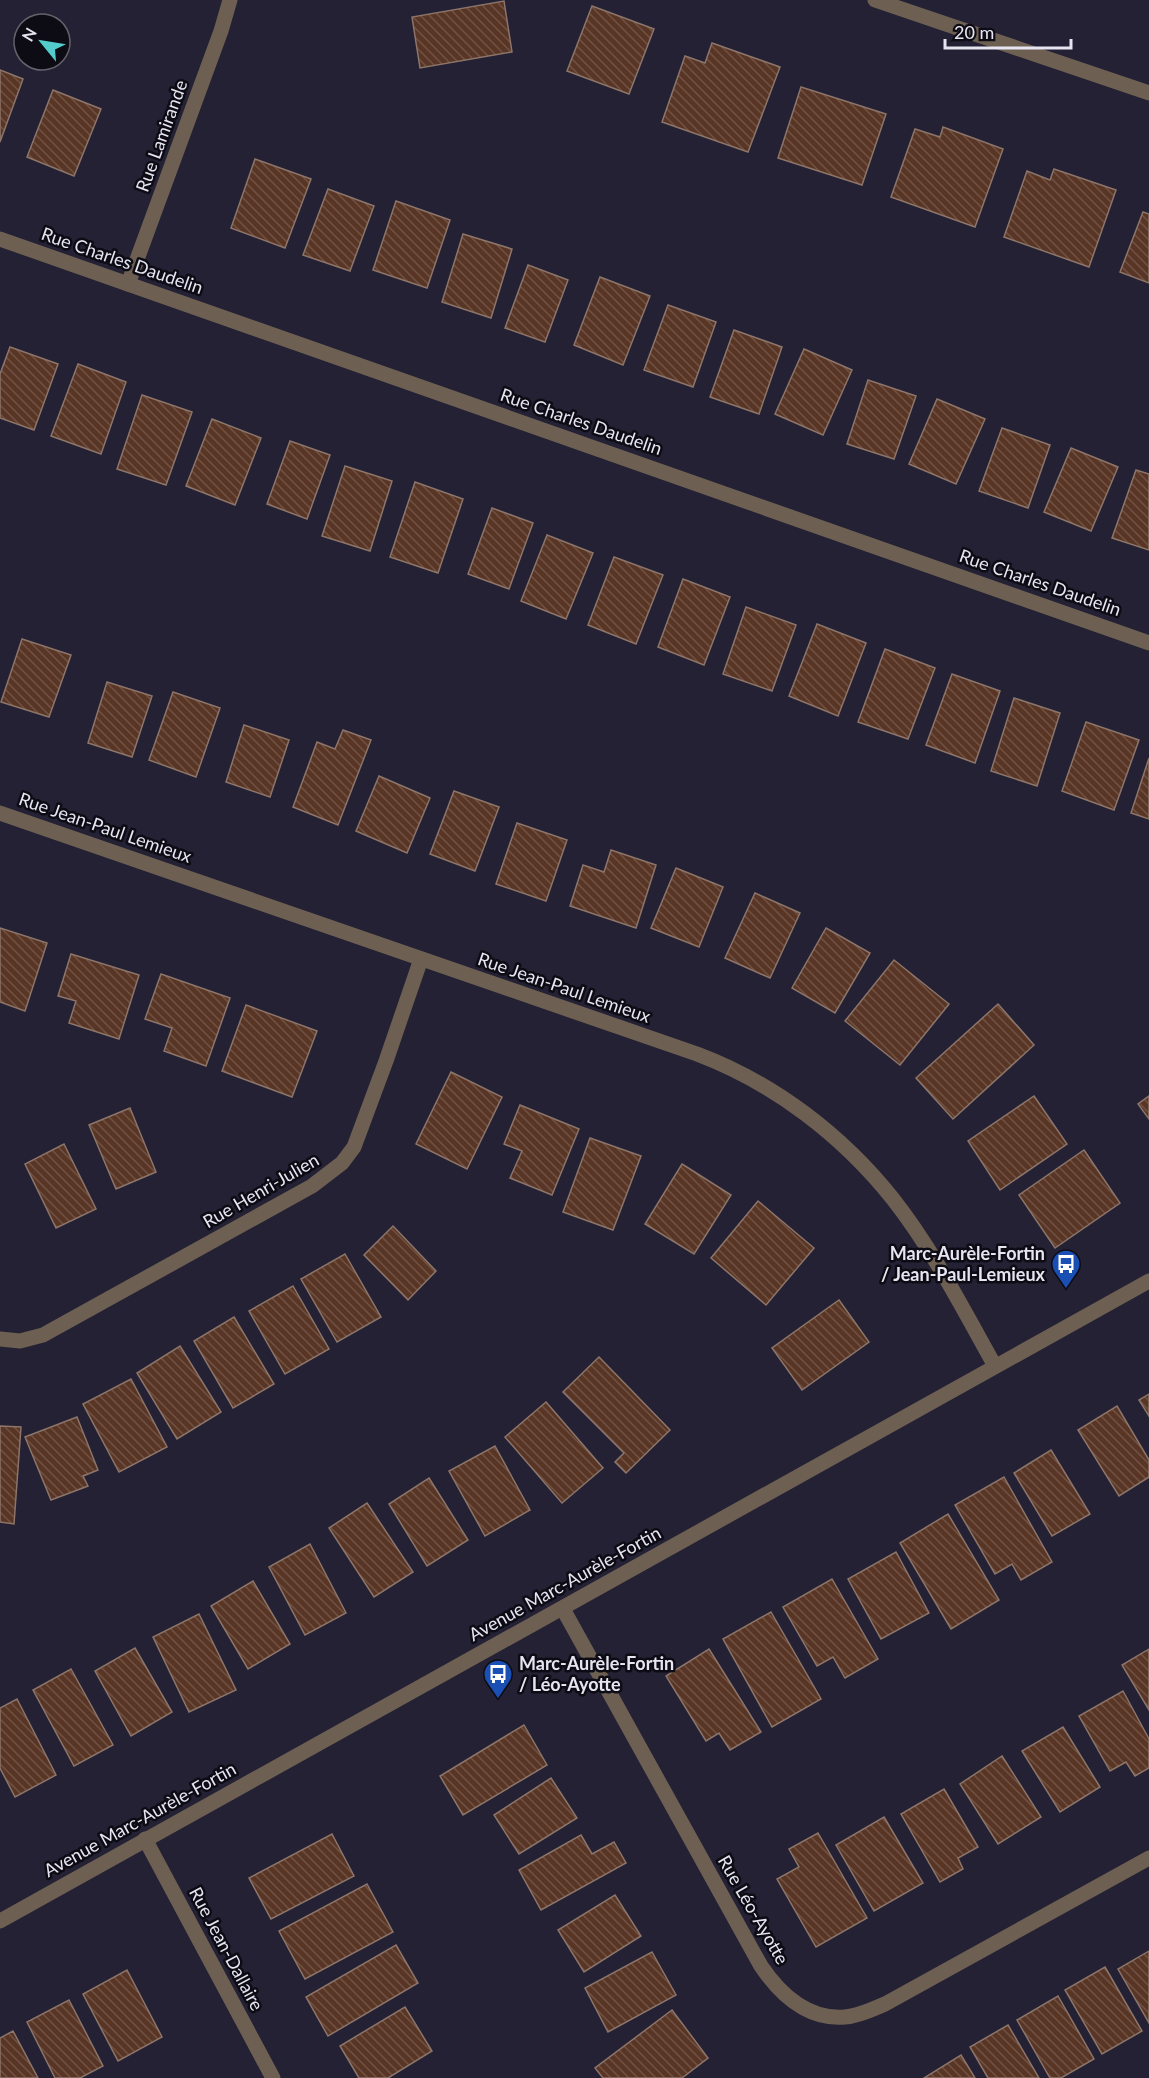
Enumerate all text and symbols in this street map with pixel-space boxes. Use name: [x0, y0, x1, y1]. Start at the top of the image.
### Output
north arrow: [12, 12, 72, 72]
scale bar: [945, 12, 1071, 50]
text: 20 m: [954, 21, 994, 43]
text: N: [17, 24, 40, 44]
street label: Rue Lamirande: [131, 77, 191, 195]
street label: Rue Charles Daudelin: [39, 222, 206, 298]
street label: Rue Charles Daudelin: [498, 383, 665, 459]
street label: Rue Charles Daudelin: [957, 544, 1124, 620]
street label: Rue Jean-Paul Lemieux: [16, 787, 195, 867]
street label: Rue Jean-Paul Lemieux: [475, 947, 654, 1027]
street label: Rue Henri-Julien: [199, 1148, 322, 1232]
place label: Marc-Aurèle-Fortin / Jean-Paul-Lemieux: [881, 1242, 1046, 1285]
bus stop icon: Marc-Aurèle-Fortin / Jean-Paul-Lemieux: [1050, 1248, 1082, 1290]
street label: Avenue Marc-Aurèle-Fortin: [465, 1521, 664, 1645]
place label: Marc-Aurèle-Fortin / Léo-Ayotte: [519, 1652, 674, 1695]
bus stop icon: Marc-Aurèle-Fortin / Léo-Ayotte: [482, 1658, 514, 1700]
street label: Avenue Marc-Aurèle-Fortin: [40, 1757, 239, 1881]
street label: Rue Léo-Ayotte: [714, 1851, 794, 1968]
street label: Rue Jean-Dallaire: [185, 1883, 269, 2014]

